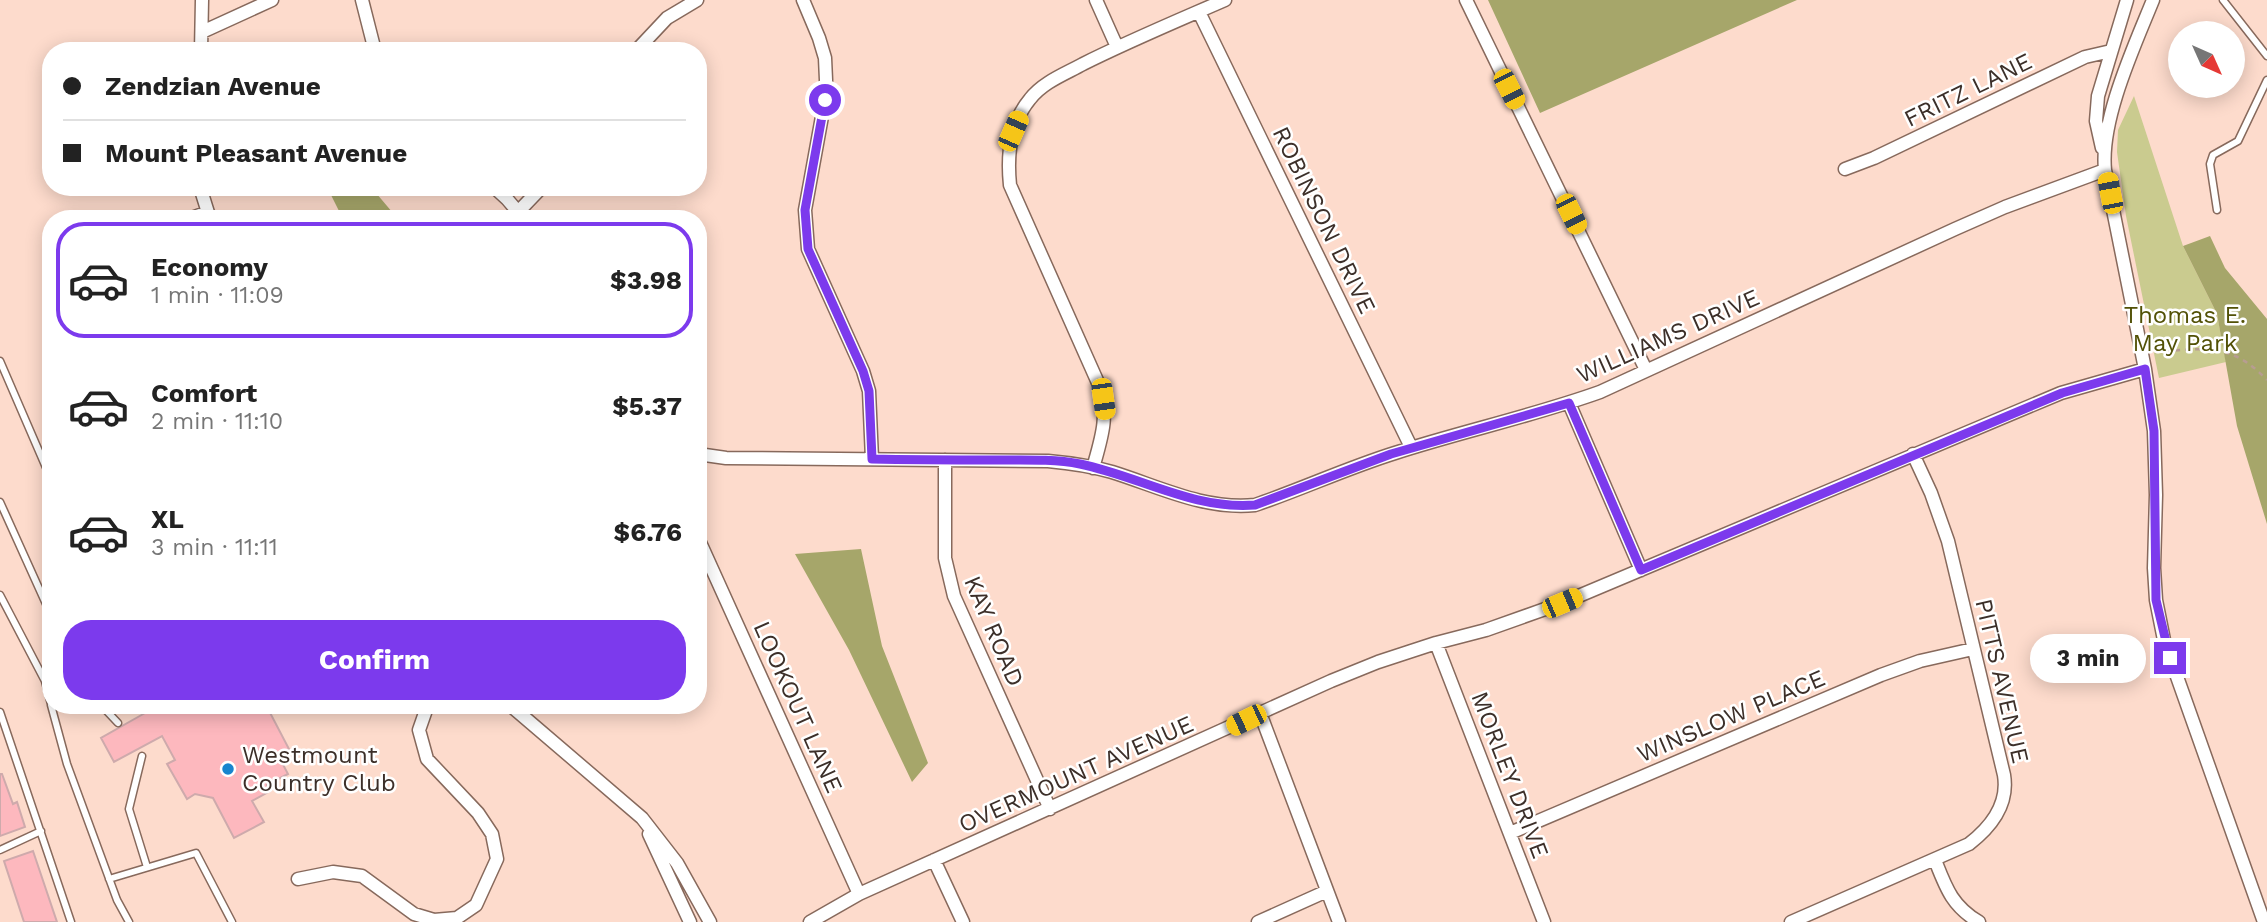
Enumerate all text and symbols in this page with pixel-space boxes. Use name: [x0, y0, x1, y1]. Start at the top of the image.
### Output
north arrow: [2168, 21, 2245, 98]
map controls: [2168, 21, 2245, 98]
street label: FRITZ LANE: [1900, 47, 2036, 133]
car: [1491, 66, 1528, 112]
text: Zendzian Avenue: [105, 71, 321, 101]
route start: [809, 84, 841, 116]
car: [995, 108, 1032, 154]
street label: ROBINSON DRIVE: [1267, 122, 1381, 318]
text: Mount Pleasant Avenue: [105, 138, 407, 168]
car: [2096, 170, 2125, 216]
car: [1553, 191, 1590, 237]
icon: car: [67, 249, 130, 312]
text: Economy: [151, 252, 268, 282]
text: $3.98: [610, 265, 682, 295]
text: 1 min · 11:09: [151, 282, 284, 309]
street label: WILLIAMS DRIVE: [1572, 283, 1764, 389]
park label: Thomas E. May Park: [2124, 301, 2246, 357]
icon: car: [67, 375, 130, 438]
car: [1090, 377, 1117, 421]
text: Comfort: [151, 378, 257, 408]
text: $5.37: [612, 391, 682, 421]
text: 2 min · 11:10: [151, 408, 283, 435]
icon: car: [67, 501, 130, 564]
text: XL: [151, 504, 184, 534]
text: $6.76: [614, 517, 682, 547]
text: 3 min · 11:11: [151, 534, 278, 561]
street label: KAY ROAD: [958, 572, 1030, 690]
car: [1539, 585, 1586, 621]
street label: PITTS AVENUE: [1969, 596, 2035, 766]
street label: LOOKOUT LANE: [748, 617, 848, 797]
button: Confirm: [63, 620, 686, 700]
callout: 3 min: [2030, 634, 2146, 682]
route end: [2154, 642, 2186, 674]
text: 3 min: [2057, 645, 2119, 672]
street label: WINSLOW PLACE: [1633, 664, 1829, 768]
street label: MORLEY DRIVE: [1465, 688, 1555, 862]
car: [1223, 701, 1270, 739]
street label: OVERMOUNT AVENUE: [954, 710, 1198, 838]
place label: Westmount Country Club: [242, 741, 396, 797]
marker: Westmount Country Club: [220, 761, 236, 777]

